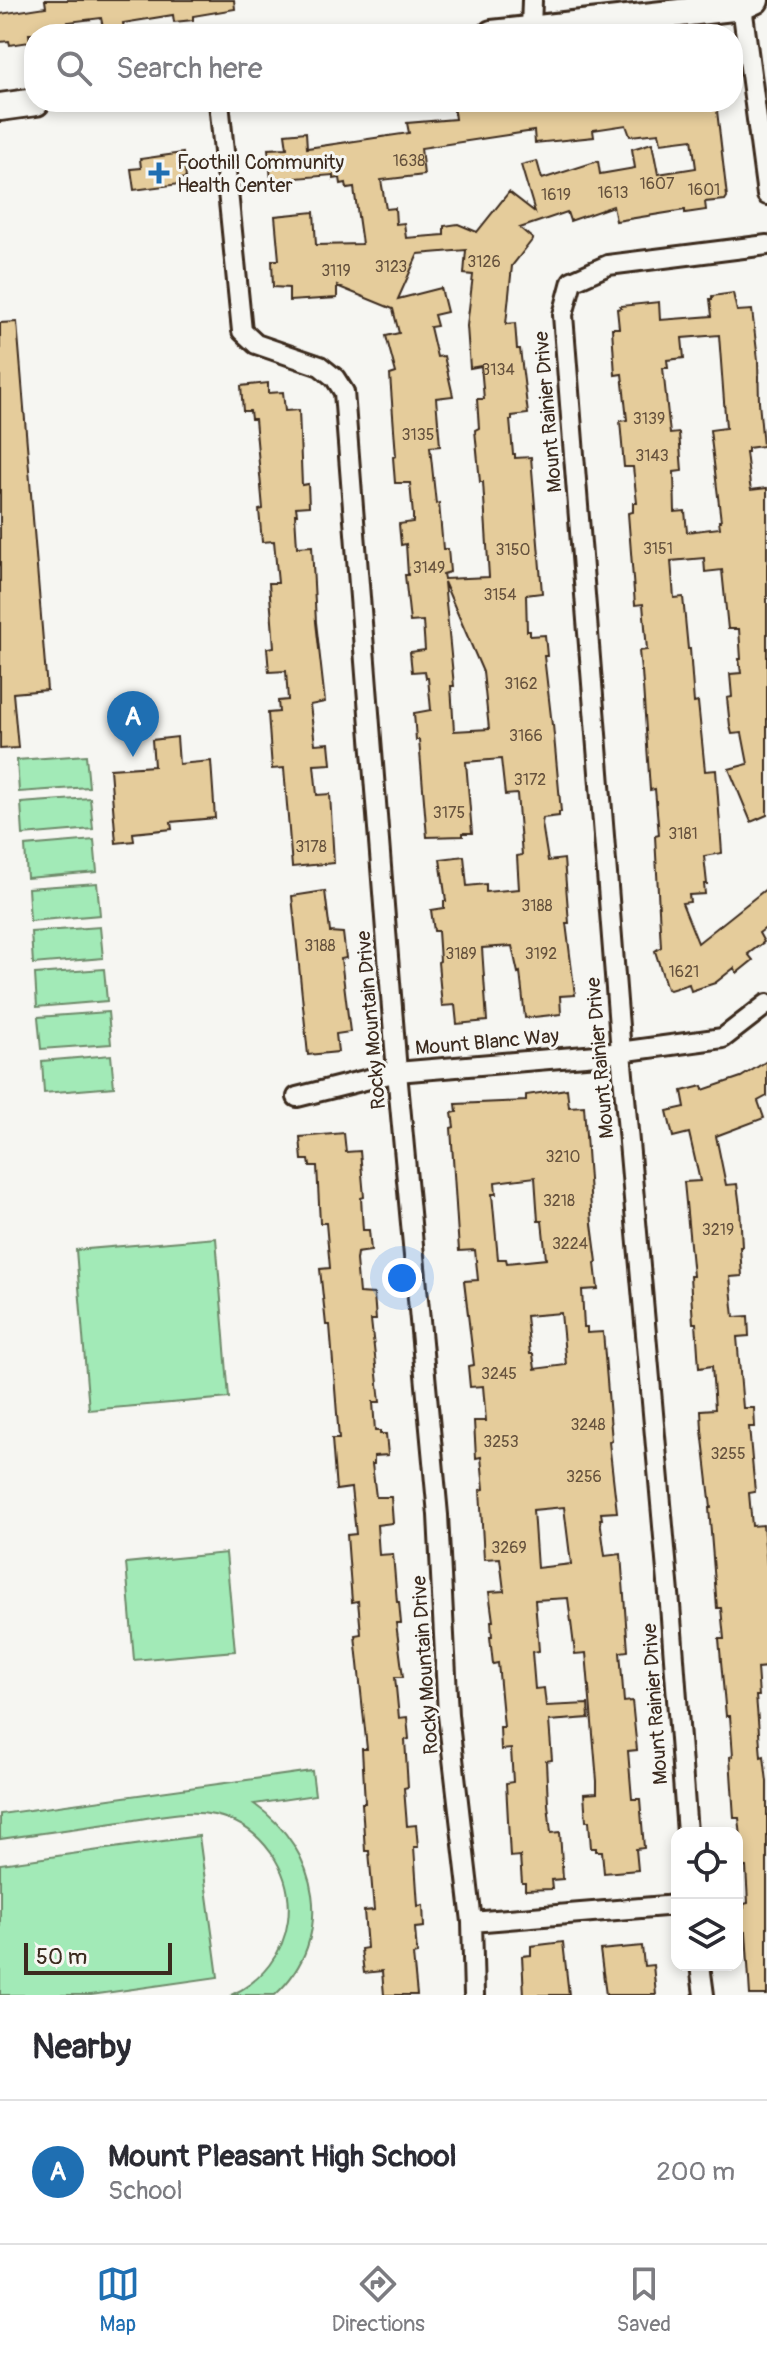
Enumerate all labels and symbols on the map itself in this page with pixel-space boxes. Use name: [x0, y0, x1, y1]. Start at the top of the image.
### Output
place label: Foothill Community Health Center: [177, 150, 345, 198]
house number: 1638: [393, 151, 425, 171]
marker: Foothill Community Health Center: [148, 162, 170, 184]
house number: 1607: [640, 174, 675, 194]
house number: 1601: [688, 180, 720, 200]
house number: 1613: [598, 183, 628, 203]
house number: 1619: [541, 185, 571, 205]
house number: 3126: [467, 252, 501, 272]
house number: 3123: [375, 257, 407, 277]
house number: 3119: [321, 261, 351, 281]
street label: Mount Rainier Drive: [528, 330, 568, 494]
house number: 3134: [481, 360, 515, 380]
house number: 3139: [633, 409, 665, 429]
house number: 3135: [402, 425, 434, 445]
house number: 3143: [635, 446, 669, 466]
house number: 3151: [643, 539, 673, 559]
house number: 3150: [496, 540, 530, 560]
house number: 3149: [413, 558, 445, 578]
house number: 3154: [483, 585, 517, 605]
house number: 3162: [504, 674, 538, 694]
pin: A: [107, 691, 159, 757]
house number: 3166: [509, 726, 543, 746]
house number: 3172: [514, 770, 546, 790]
house number: 3175: [433, 803, 465, 823]
house number: 3181: [668, 824, 698, 844]
house number: 3178: [295, 837, 327, 857]
house number: 3188: [521, 896, 553, 916]
street label: Rocky Mountain Drive: [351, 930, 391, 1110]
house number: 3188: [304, 936, 336, 956]
house number: 3189: [445, 944, 477, 964]
house number: 3192: [525, 944, 557, 964]
house number: 1621: [669, 962, 699, 982]
street label: Mount Rainier Drive: [580, 976, 620, 1140]
street label: Mount Blanc Way: [414, 1023, 560, 1061]
house number: 3210: [545, 1147, 581, 1167]
house number: 3218: [543, 1191, 575, 1211]
house number: 3219: [702, 1220, 734, 1240]
house number: 3224: [552, 1234, 588, 1254]
your location: [382, 1258, 422, 1298]
house number: 3245: [481, 1364, 517, 1384]
house number: 3248: [570, 1415, 606, 1435]
house number: 3253: [483, 1432, 519, 1452]
house number: 3255: [710, 1444, 746, 1464]
house number: 3256: [566, 1467, 602, 1487]
house number: 3269: [491, 1538, 527, 1558]
street label: Rocky Mountain Drive: [406, 1575, 444, 1755]
street label: Mount Rainier Drive: [637, 1622, 673, 1786]
scale bar: [24, 1939, 172, 1975]

